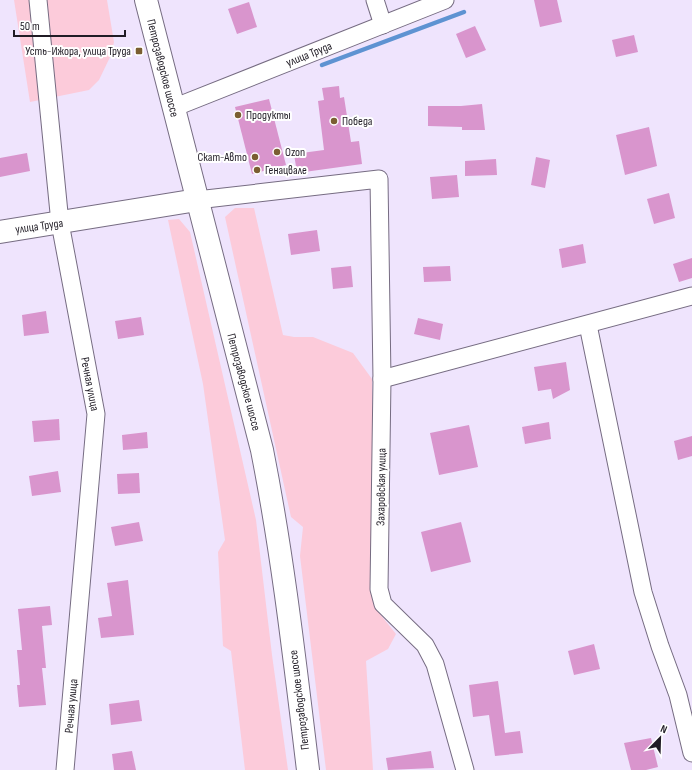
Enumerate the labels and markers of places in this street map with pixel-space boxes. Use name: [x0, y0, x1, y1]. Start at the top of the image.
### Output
place label: Усть-Ижора, улица Труда: [25, 44, 131, 59]
marker: Усть-Ижора, улица Труда: [134, 46, 144, 56]
place label: Продукты: [246, 108, 291, 123]
marker: Продукты: [233, 110, 243, 120]
place label: Победа: [342, 114, 373, 129]
marker: Победа: [329, 116, 339, 126]
place label: Ozon: [285, 145, 305, 160]
marker: Ozon: [272, 147, 282, 157]
place label: Скат-Авто: [197, 150, 247, 165]
marker: Скат-Авто: [250, 152, 260, 162]
place label: Генацвале: [265, 163, 307, 178]
marker: Генацвале: [252, 165, 262, 175]

